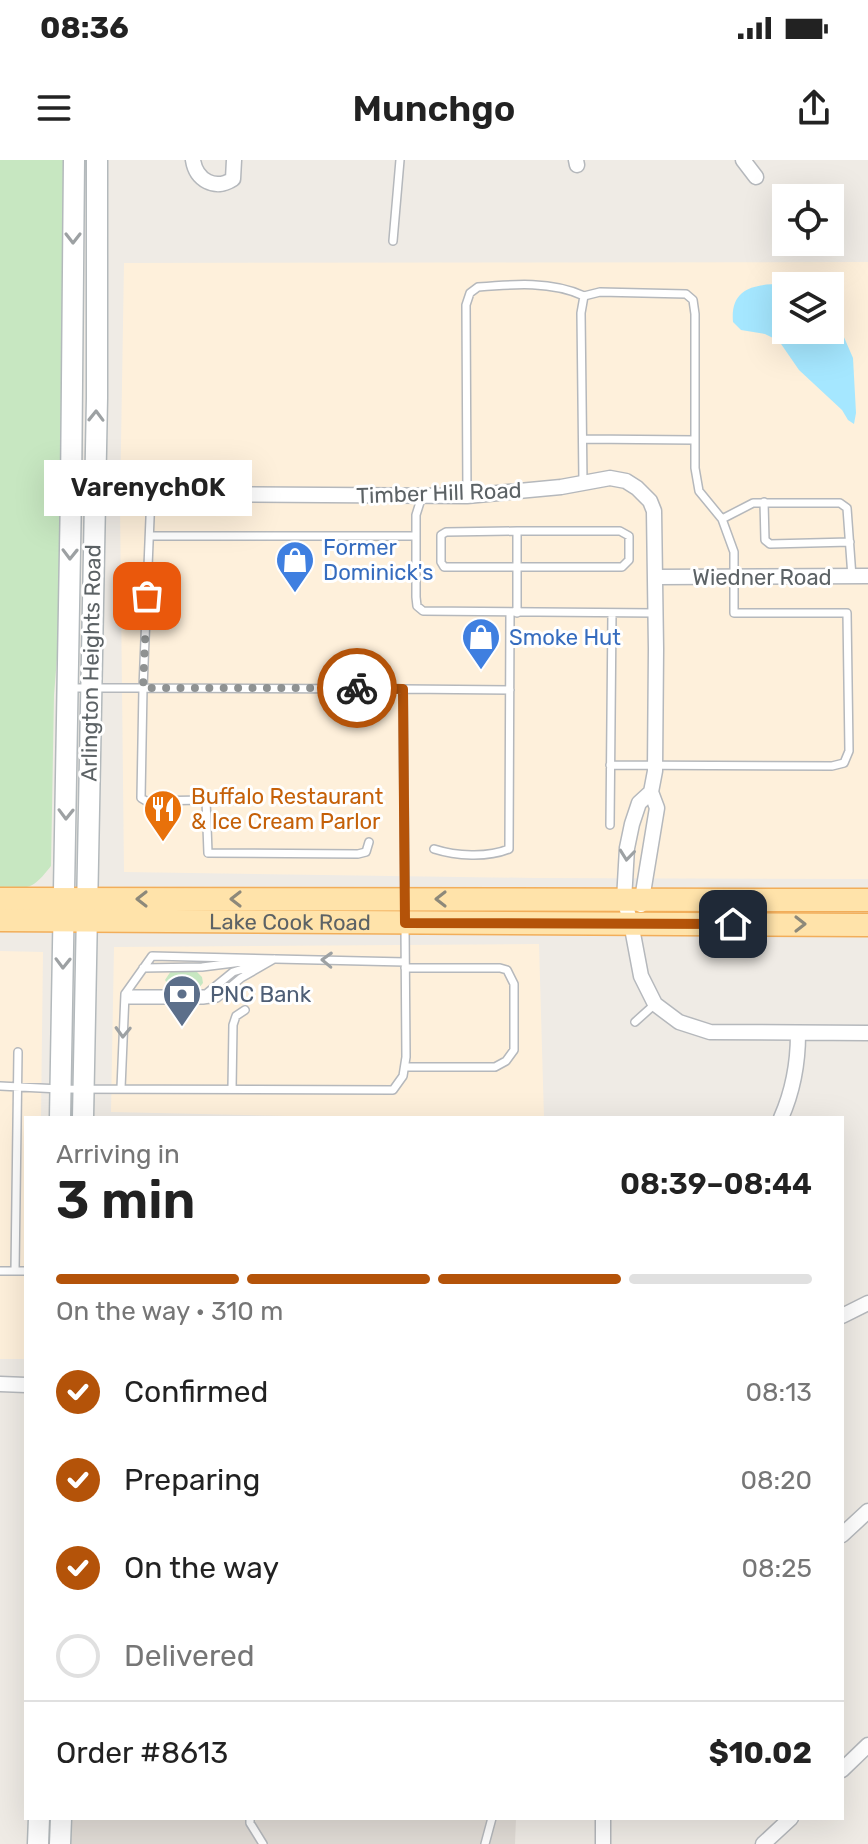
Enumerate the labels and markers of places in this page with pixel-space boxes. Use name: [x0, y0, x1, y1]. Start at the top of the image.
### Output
callout: VarenychOK: [43, 460, 251, 516]
place label: Former Dominick's: [323, 534, 433, 586]
shop icon: Former Dominick's: [274, 539, 316, 594]
pin: [113, 562, 181, 630]
shop icon: Smoke Hut: [460, 616, 502, 671]
place label: Smoke Hut: [509, 624, 621, 651]
place label: Buffalo Restaurant & Ice Cream Parlor: [191, 783, 384, 835]
restaurant icon: Buffalo Restaurant & Ice Cream Parlor: [142, 788, 184, 843]
pin: [699, 890, 767, 958]
bank icon: PNC Bank: [161, 973, 203, 1028]
place label: PNC Bank: [210, 981, 312, 1008]

